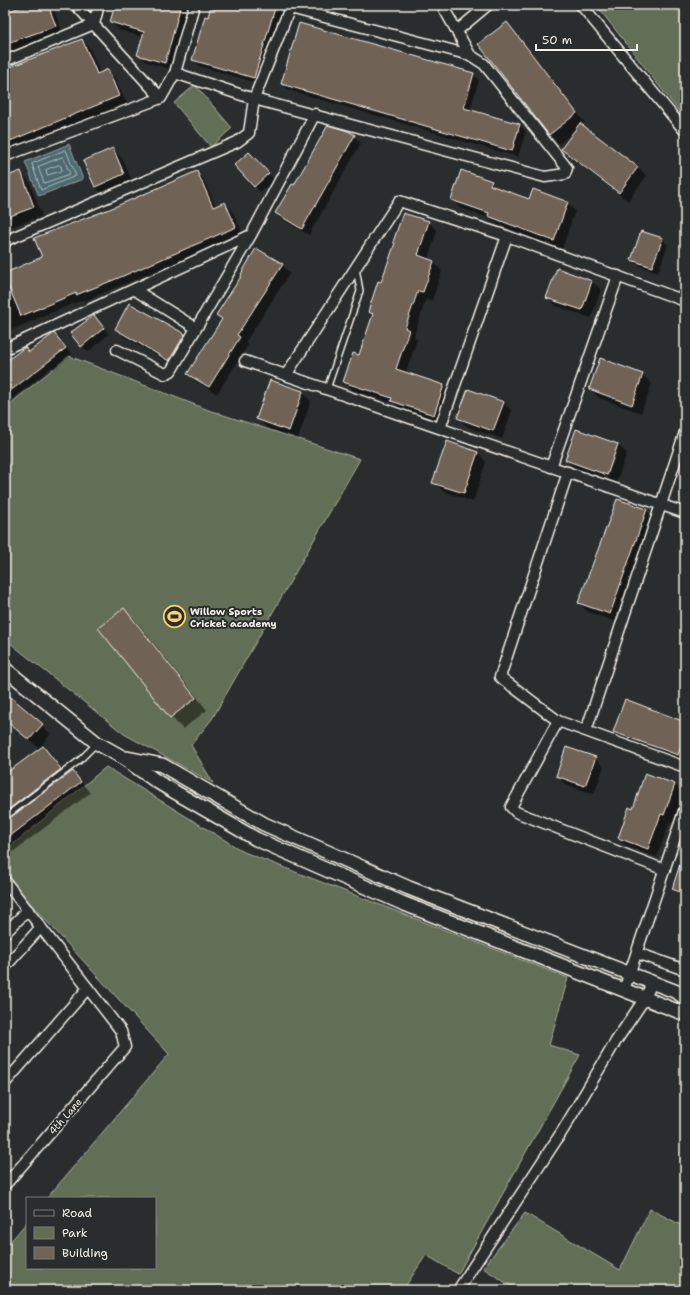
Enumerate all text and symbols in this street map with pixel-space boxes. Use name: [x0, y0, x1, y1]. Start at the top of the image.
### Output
scale bar: [536, 26, 637, 52]
text: 50 m: [542, 32, 572, 48]
sports icon: Willow Sports Cricket academy: [162, 604, 188, 630]
place label: Willow Sports Cricket academy: [190, 605, 277, 630]
street label: 4th Lane: [46, 1095, 85, 1137]
legend: [26, 1197, 156, 1269]
text: Road: [62, 1205, 93, 1221]
text: Park: [62, 1225, 88, 1241]
text: Building: [62, 1245, 108, 1261]

